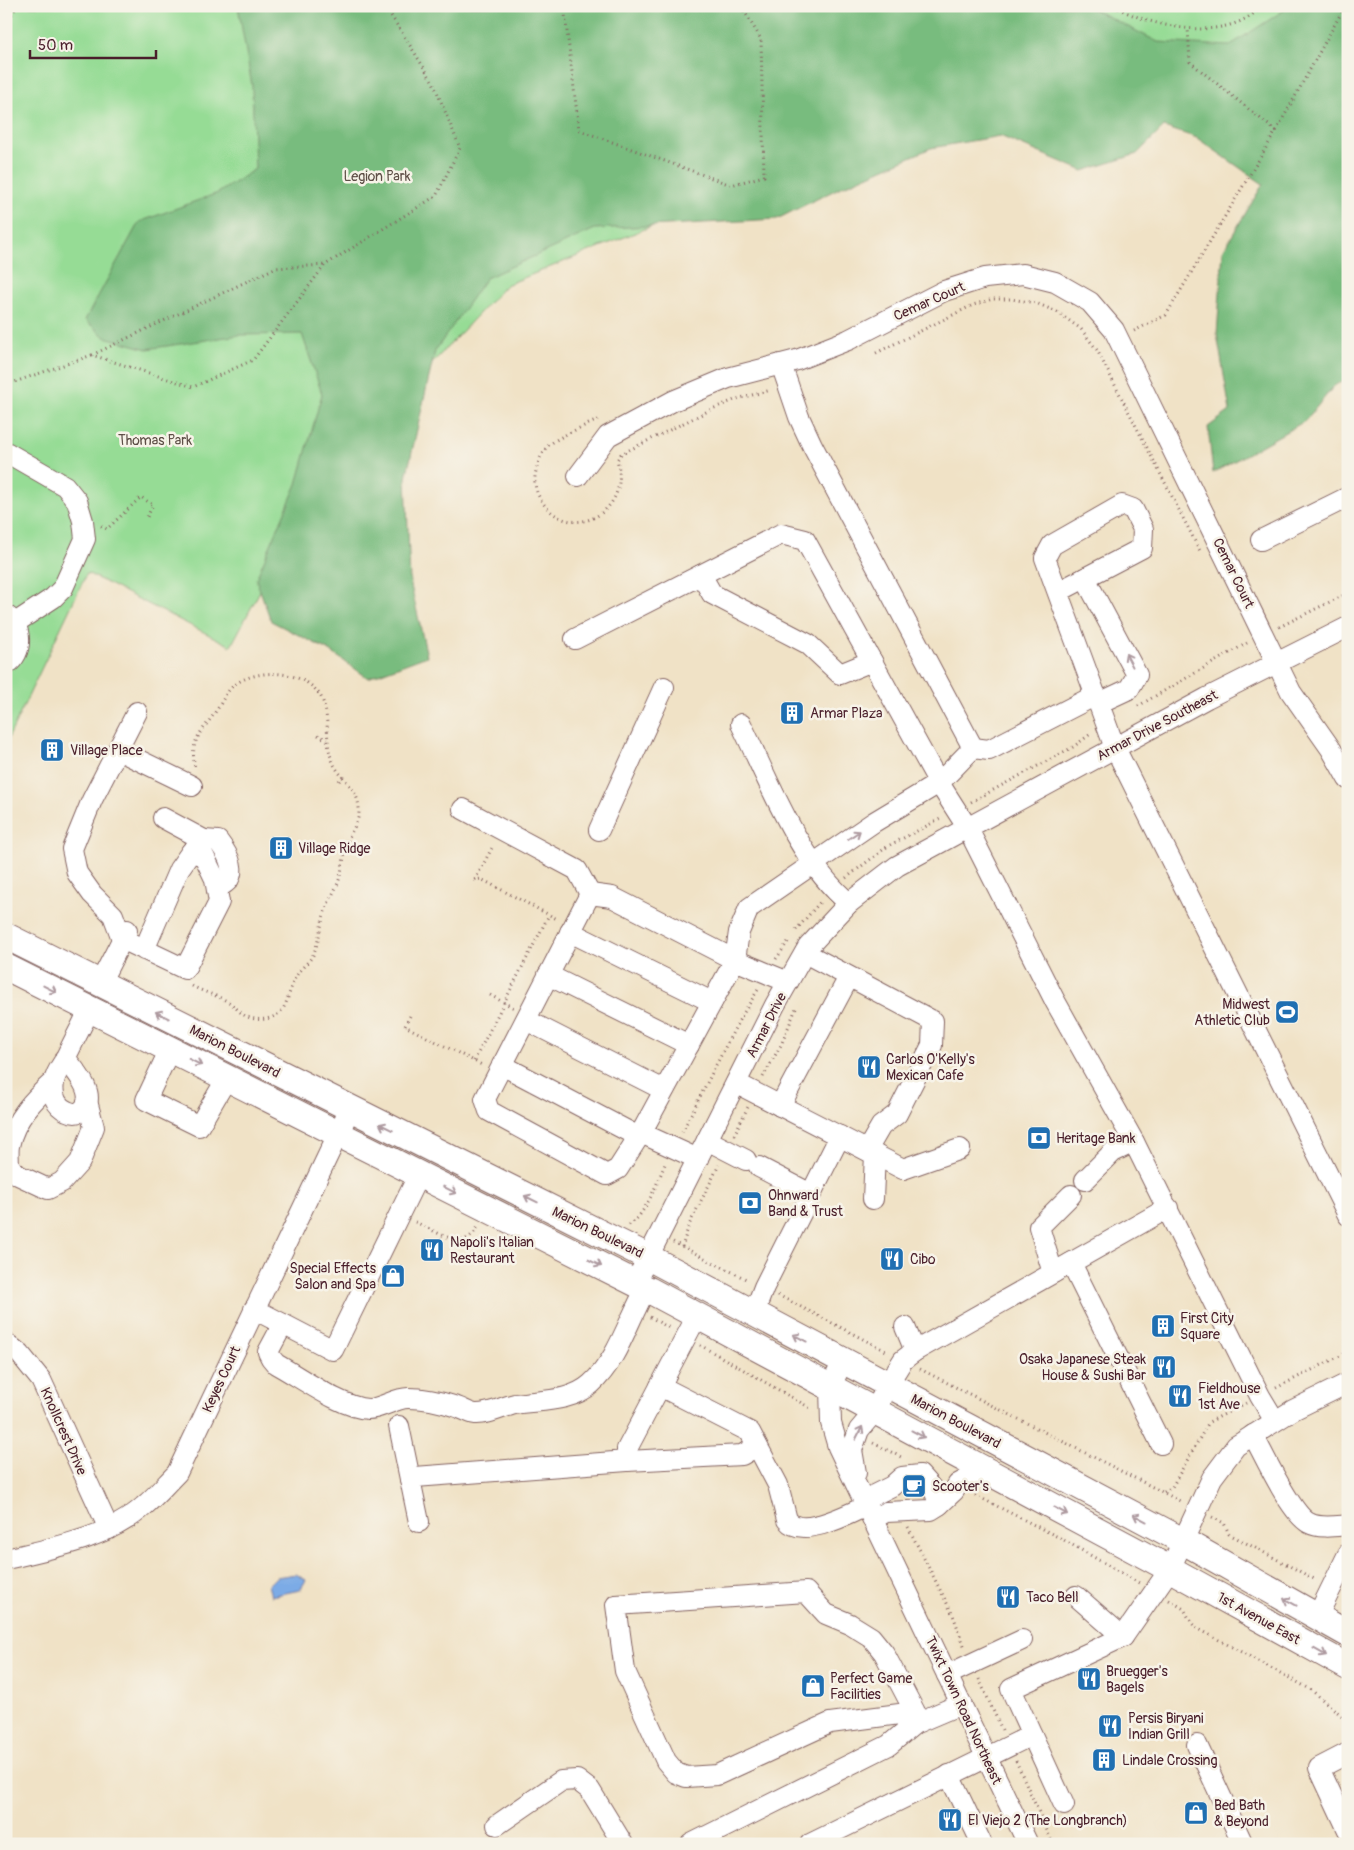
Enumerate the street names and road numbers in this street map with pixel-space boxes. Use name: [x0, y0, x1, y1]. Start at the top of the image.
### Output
street label: Cemar Court: [891, 278, 968, 325]
street label: Cemar Court: [1209, 535, 1258, 612]
street label: Armar Drive Southeast: [1094, 686, 1221, 764]
street label: Armar Drive: [743, 990, 790, 1061]
street label: Marion Boulevard: [187, 1021, 283, 1082]
street label: Marion Boulevard: [549, 1203, 646, 1262]
street label: Keyes Court: [199, 1343, 244, 1415]
street label: Knollcrest Drive: [37, 1385, 91, 1478]
street label: Marion Boulevard: [908, 1391, 1004, 1452]
street label: 1st Avenue East: [1214, 1589, 1303, 1648]
street label: Twixt Town Road Northeast: [922, 1633, 1006, 1787]

